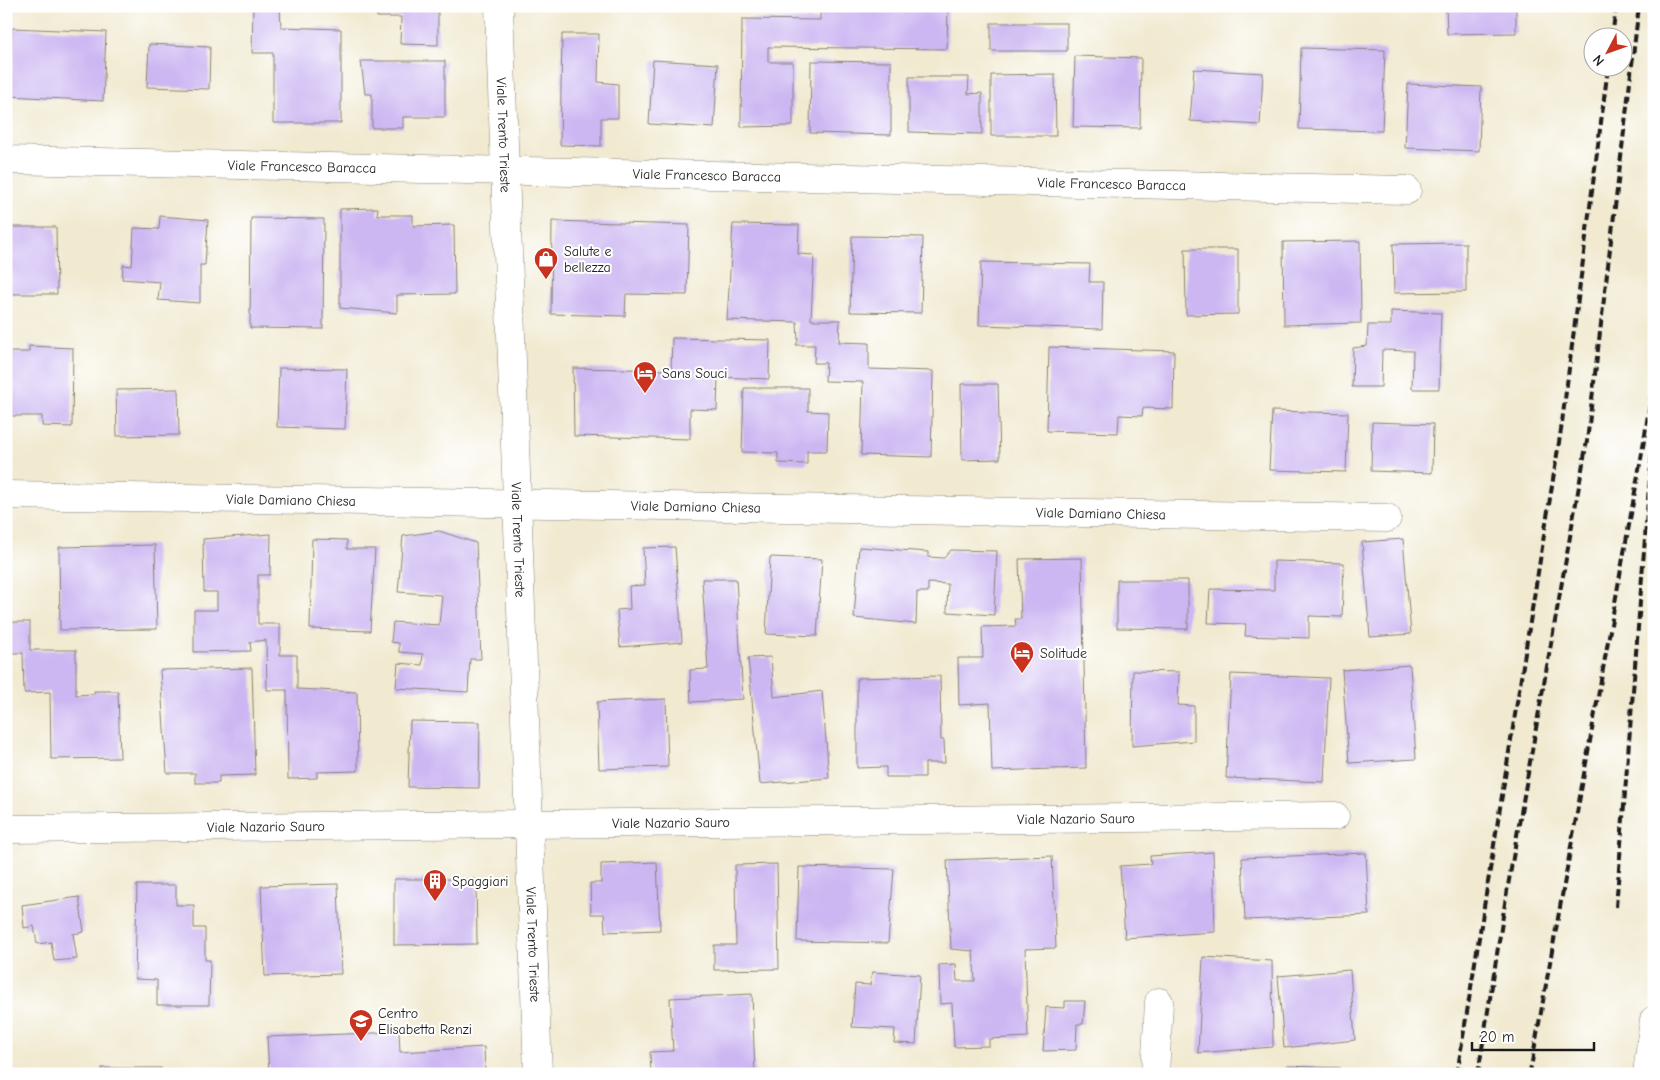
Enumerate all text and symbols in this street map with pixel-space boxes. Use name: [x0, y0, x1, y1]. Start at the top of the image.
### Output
north arrow: [1582, 28, 1632, 78]
text: N: [1589, 51, 1608, 69]
street label: Viale Trento Trieste: [493, 77, 514, 193]
street label: Viale Francesco Baracca: [227, 156, 376, 176]
street label: Viale Francesco Baracca: [632, 165, 781, 185]
street label: Viale Francesco Baracca: [1037, 174, 1186, 194]
place label: Salute e bellezza: [564, 243, 611, 276]
shop icon: Salute e bellezza: [533, 246, 559, 280]
hotel icon: Sans Souci: [632, 360, 658, 394]
place label: Sans Souci: [662, 365, 727, 382]
street label: Viale Trento Trieste: [508, 482, 529, 598]
street label: Viale Damiano Chiesa: [226, 490, 356, 509]
street label: Viale Damiano Chiesa: [631, 497, 761, 516]
street label: Viale Damiano Chiesa: [1036, 504, 1166, 523]
hotel icon: Solitude: [1009, 640, 1035, 674]
place label: Solitude: [1040, 645, 1087, 662]
street label: Viale Nazario Sauro: [1017, 809, 1135, 828]
street label: Viale Nazario Sauro: [612, 813, 730, 832]
street label: Viale Nazario Sauro: [207, 817, 325, 836]
building icon: Spaggiari: [422, 868, 448, 902]
place label: Spaggiari: [452, 873, 508, 890]
street label: Viale Trento Trieste: [523, 886, 544, 1002]
place label: Centro Elisabetta Renzi: [378, 1005, 472, 1038]
school or university icon: Centro Elisabetta Renzi: [348, 1008, 374, 1042]
scale bar: [1472, 1020, 1595, 1052]
text: 20 m: [1480, 1028, 1514, 1046]

